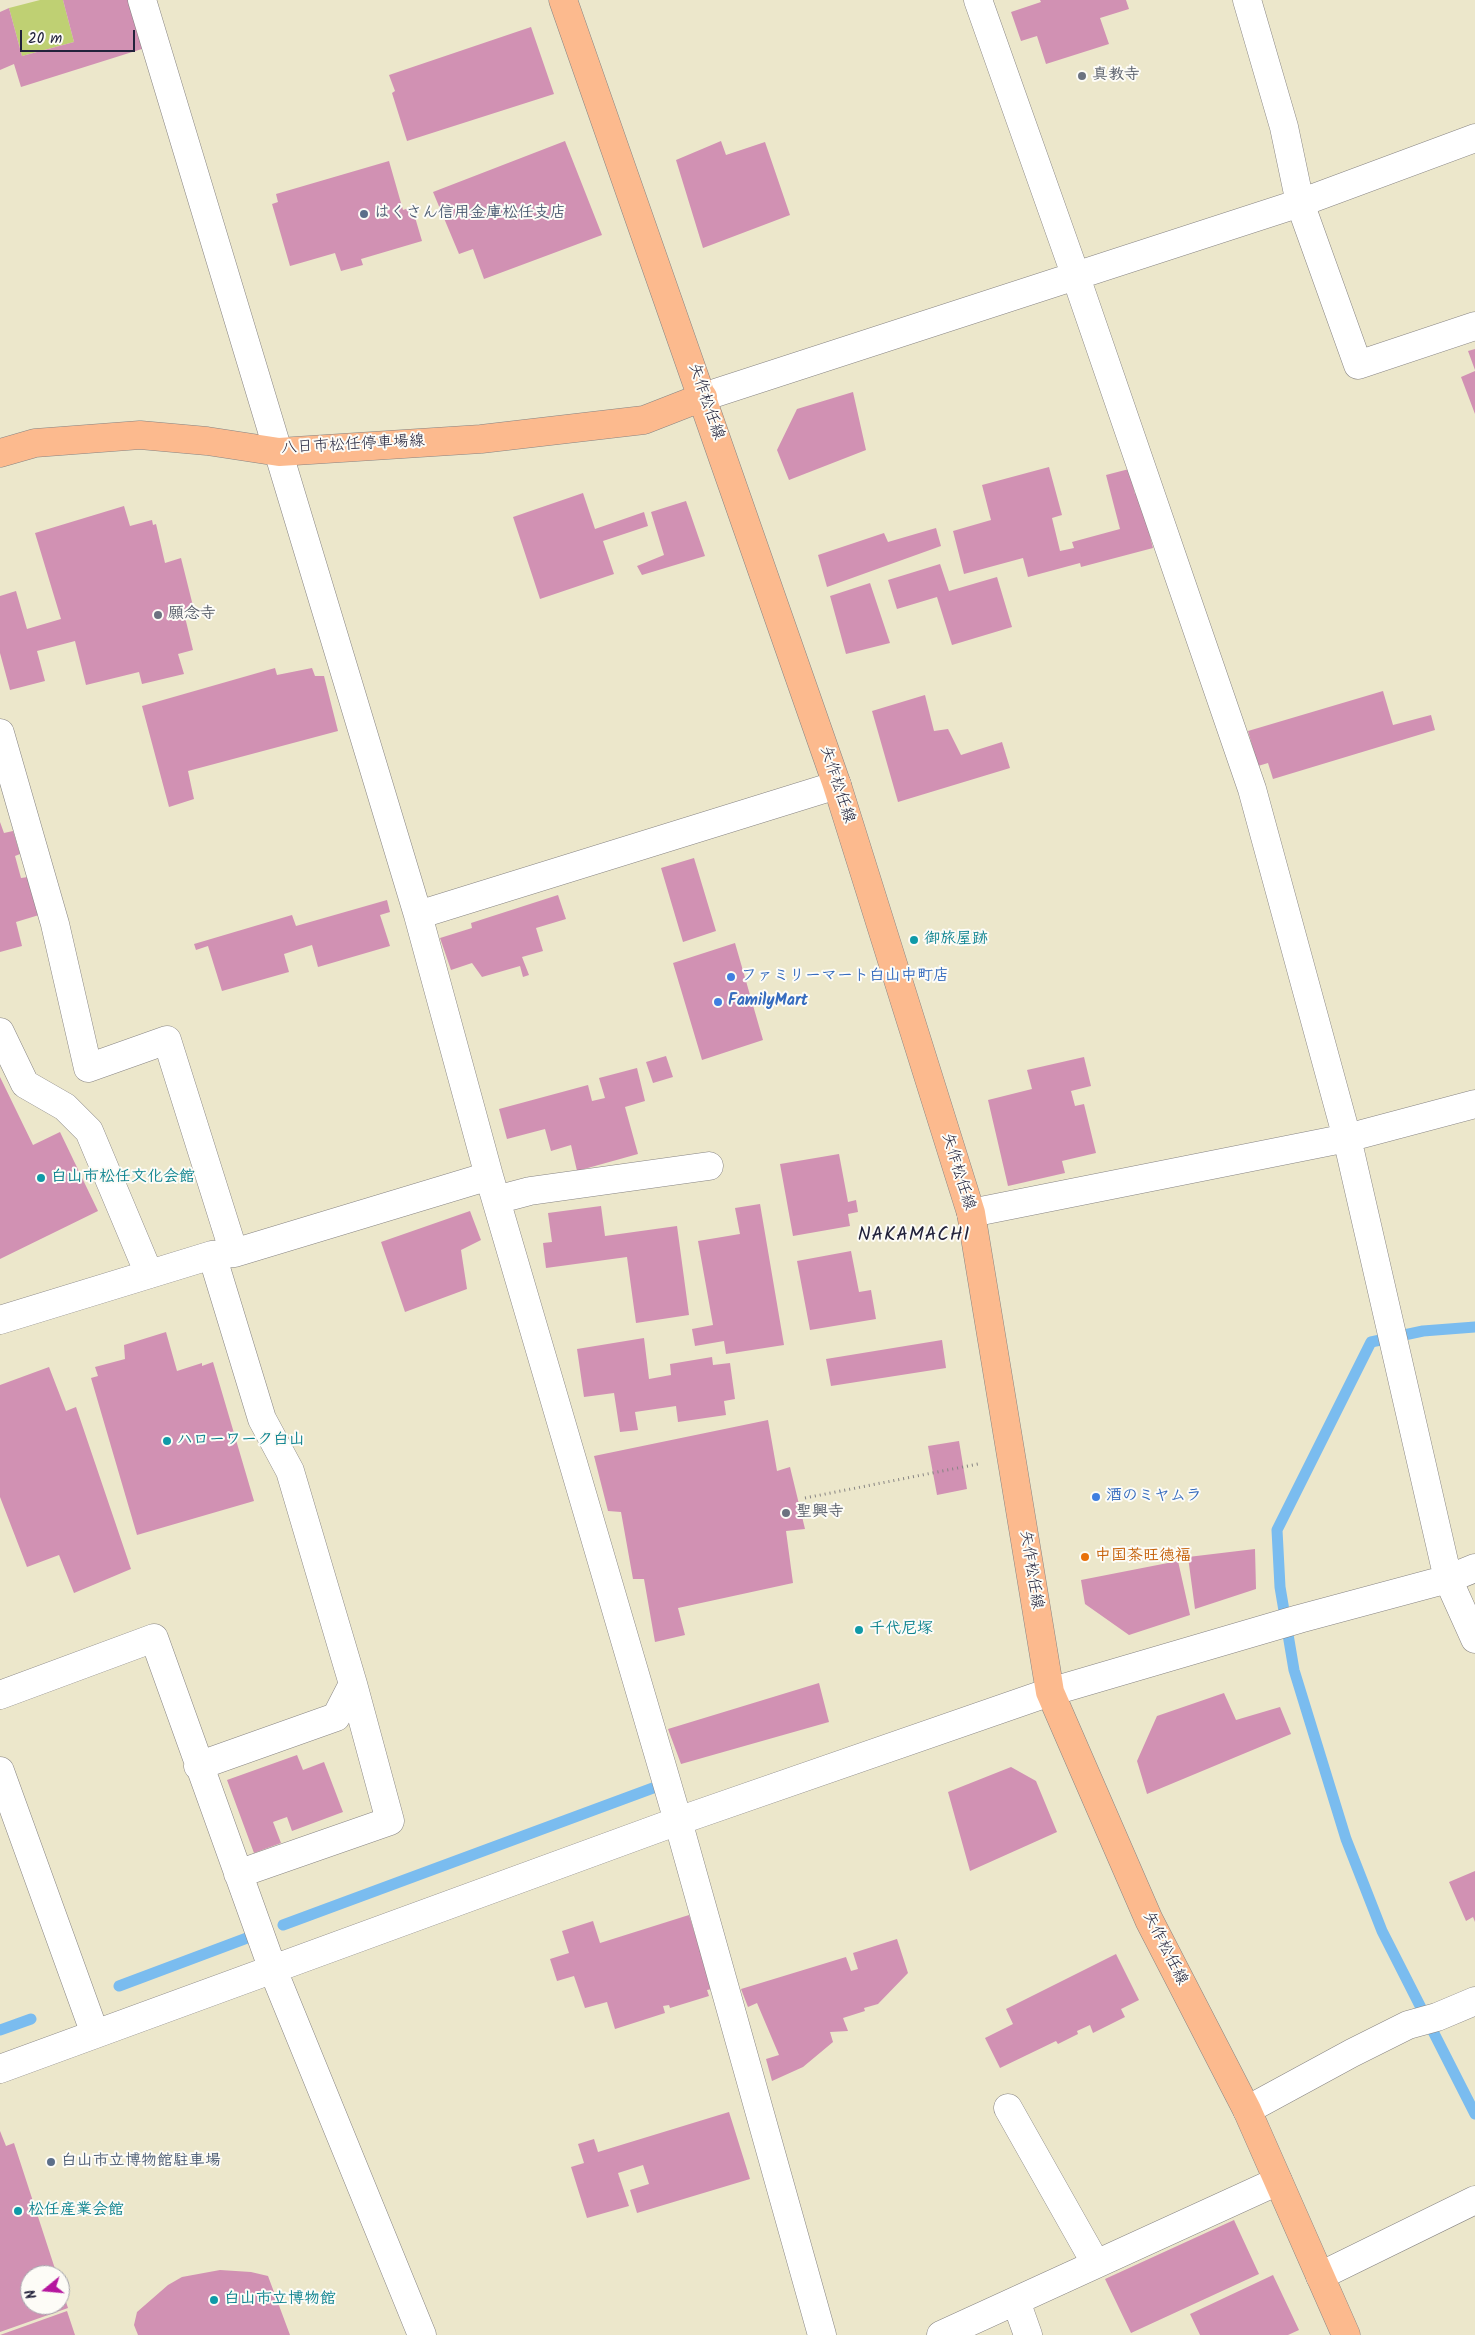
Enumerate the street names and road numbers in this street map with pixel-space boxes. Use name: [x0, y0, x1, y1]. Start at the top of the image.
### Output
street label: 矢作松任線: [683, 361, 727, 443]
street label: 八日市松任停車場線: [281, 433, 425, 459]
street label: 矢作松任線: [815, 744, 857, 826]
street label: 矢作松任線: [936, 1131, 978, 1213]
street label: 矢作松任線: [1014, 1529, 1046, 1611]
street label: 矢作松任線: [1137, 1909, 1191, 1989]

